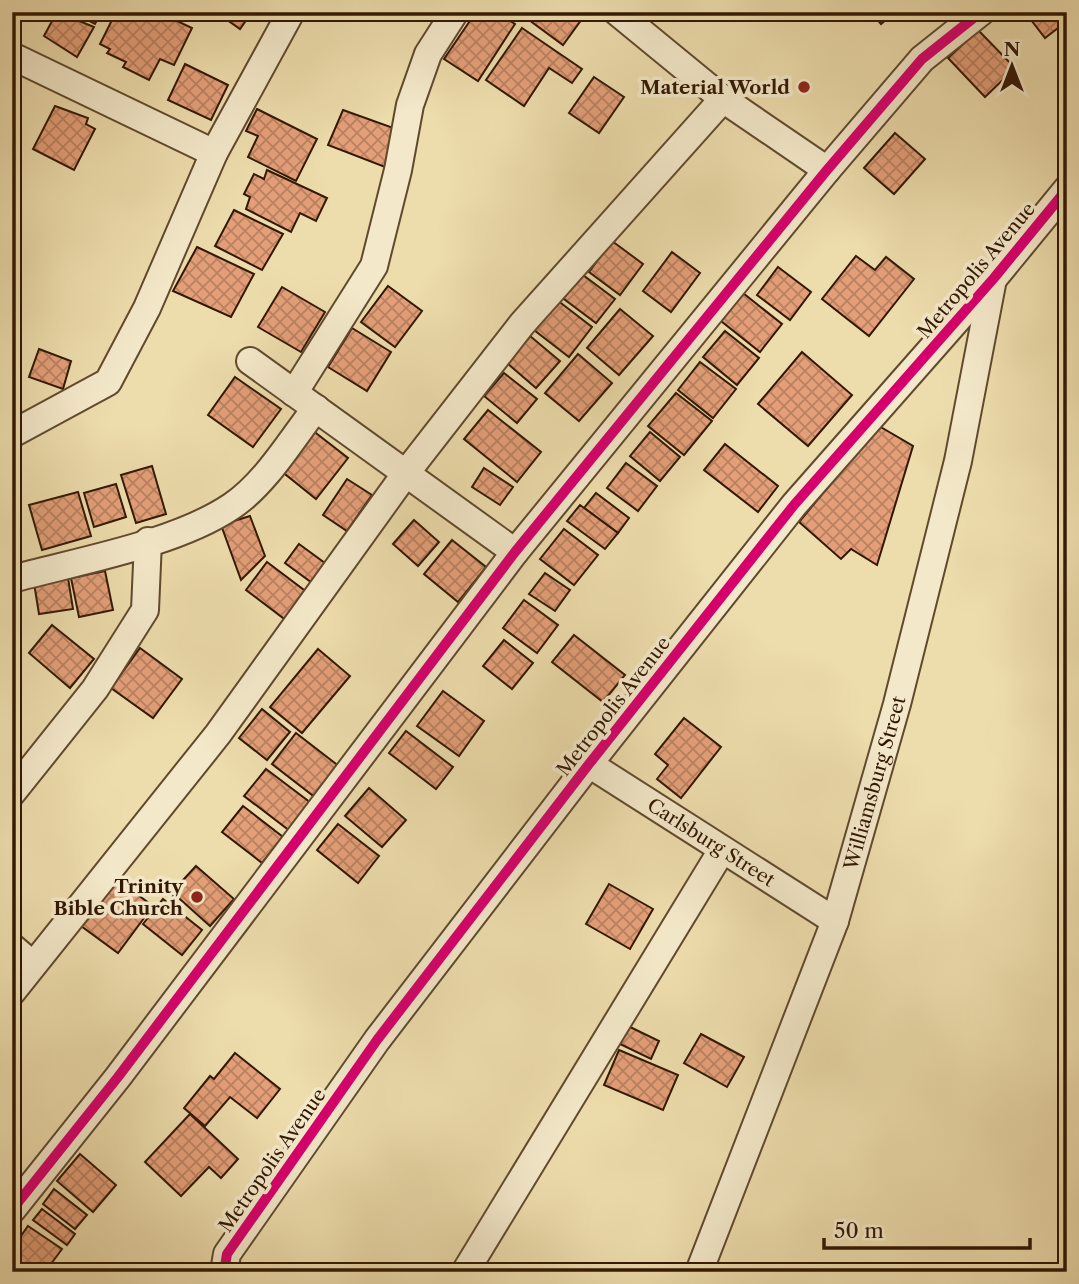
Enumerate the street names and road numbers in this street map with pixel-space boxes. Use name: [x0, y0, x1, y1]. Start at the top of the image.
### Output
street label: Metropolis Avenue: [913, 198, 1040, 343]
street label: Metropolis Avenue: [552, 632, 675, 781]
street label: Williamsburg Street: [839, 693, 911, 874]
street label: Carlsburg Street: [643, 793, 779, 892]
street label: Metropolis Avenue: [214, 1084, 331, 1237]

